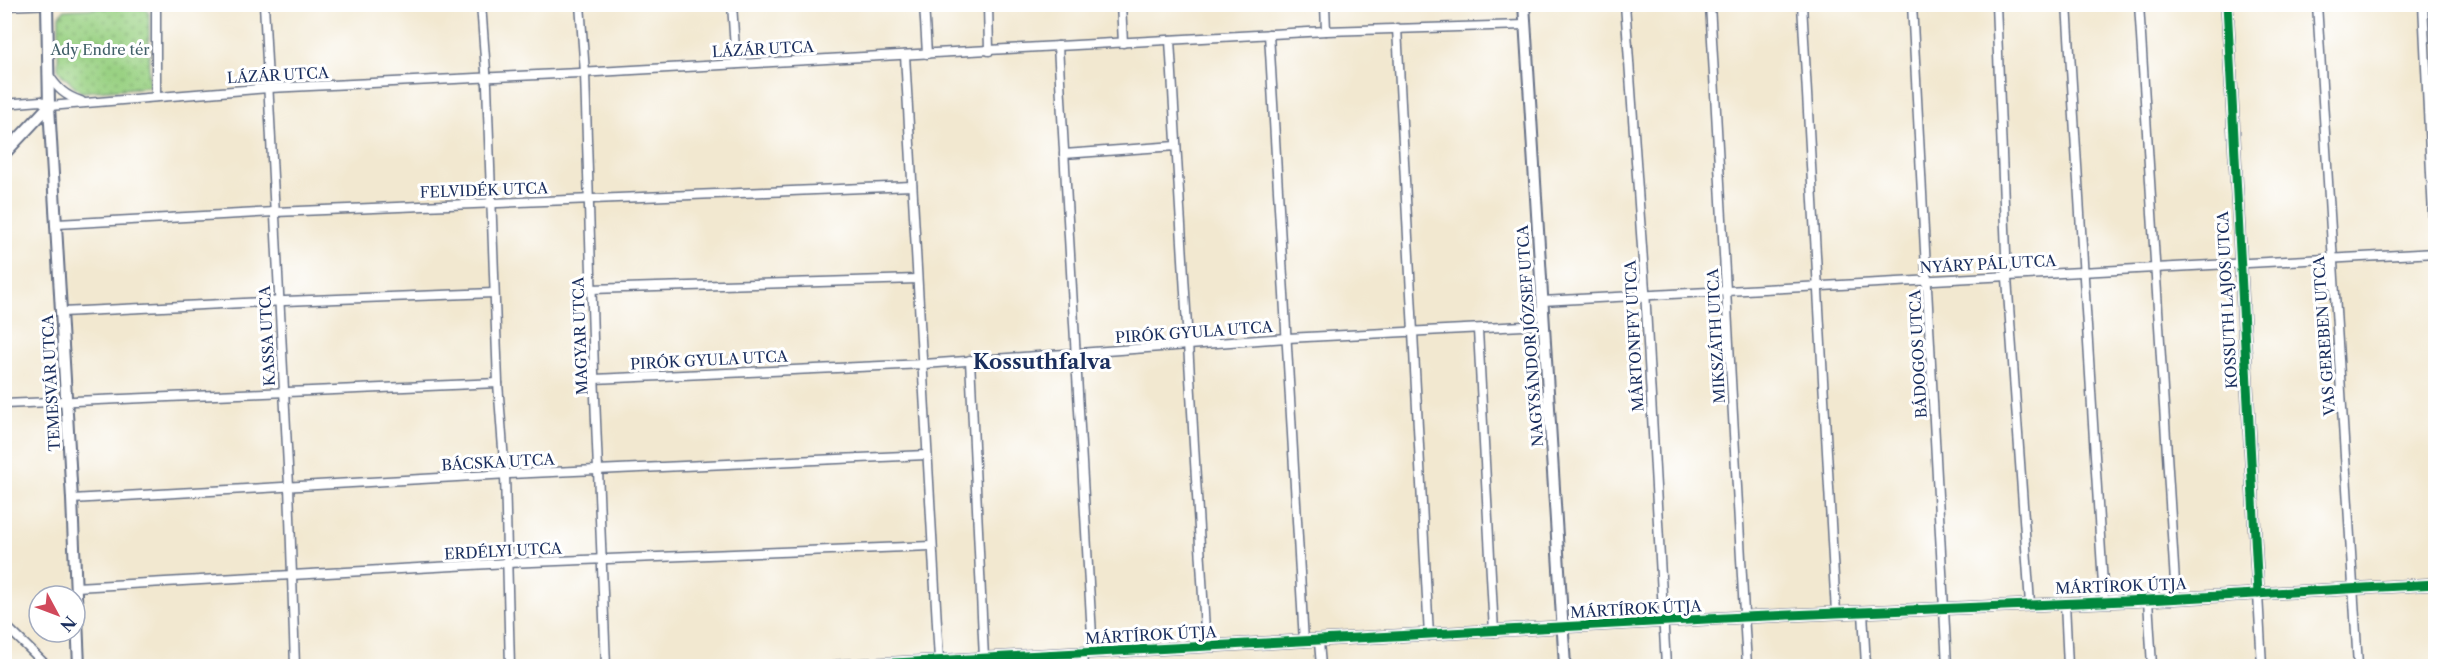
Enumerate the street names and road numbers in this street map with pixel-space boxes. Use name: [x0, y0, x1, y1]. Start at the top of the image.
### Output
street label: LÁZÁR UTCA: [712, 37, 815, 61]
street label: LÁZÁR UTCA: [227, 63, 330, 87]
street label: FELVIDÉK UTCA: [420, 178, 549, 202]
street label: KOSSUTH LAJOS UTCA: [2213, 210, 2241, 389]
street label: NAGYSÁNDOR JÓZSEF UTCA: [1513, 224, 1547, 448]
street label: NYÁRY PÁL UTCA: [1919, 251, 2058, 277]
street label: VAS GEREBEN UTCA: [2309, 255, 2339, 418]
street label: MÁRTONFFY UTCA: [1620, 259, 1647, 412]
street label: MIKSZÁTH UTCA: [1703, 267, 1729, 404]
street label: MAGYAR UTCA: [568, 276, 592, 395]
street label: KASSA UTCA: [255, 284, 279, 387]
street label: BÁDOGOS UTCA: [1905, 288, 1931, 419]
street label: TEMESVÁR UTCA: [38, 313, 64, 452]
street label: PIRÓK GYULA UTCA: [1115, 317, 1274, 347]
street label: PIRÓK GYULA UTCA: [630, 346, 789, 374]
street label: BÁCSKA UTCA: [441, 450, 556, 474]
street label: ERDÉLYI UTCA: [444, 538, 563, 564]
street label: MÁRTÍROK ÚTJA: [2055, 574, 2188, 598]
street label: MÁRTÍROK ÚTJA: [1570, 596, 1703, 622]
street label: MÁRTÍROK ÚTJA: [1085, 622, 1218, 648]

